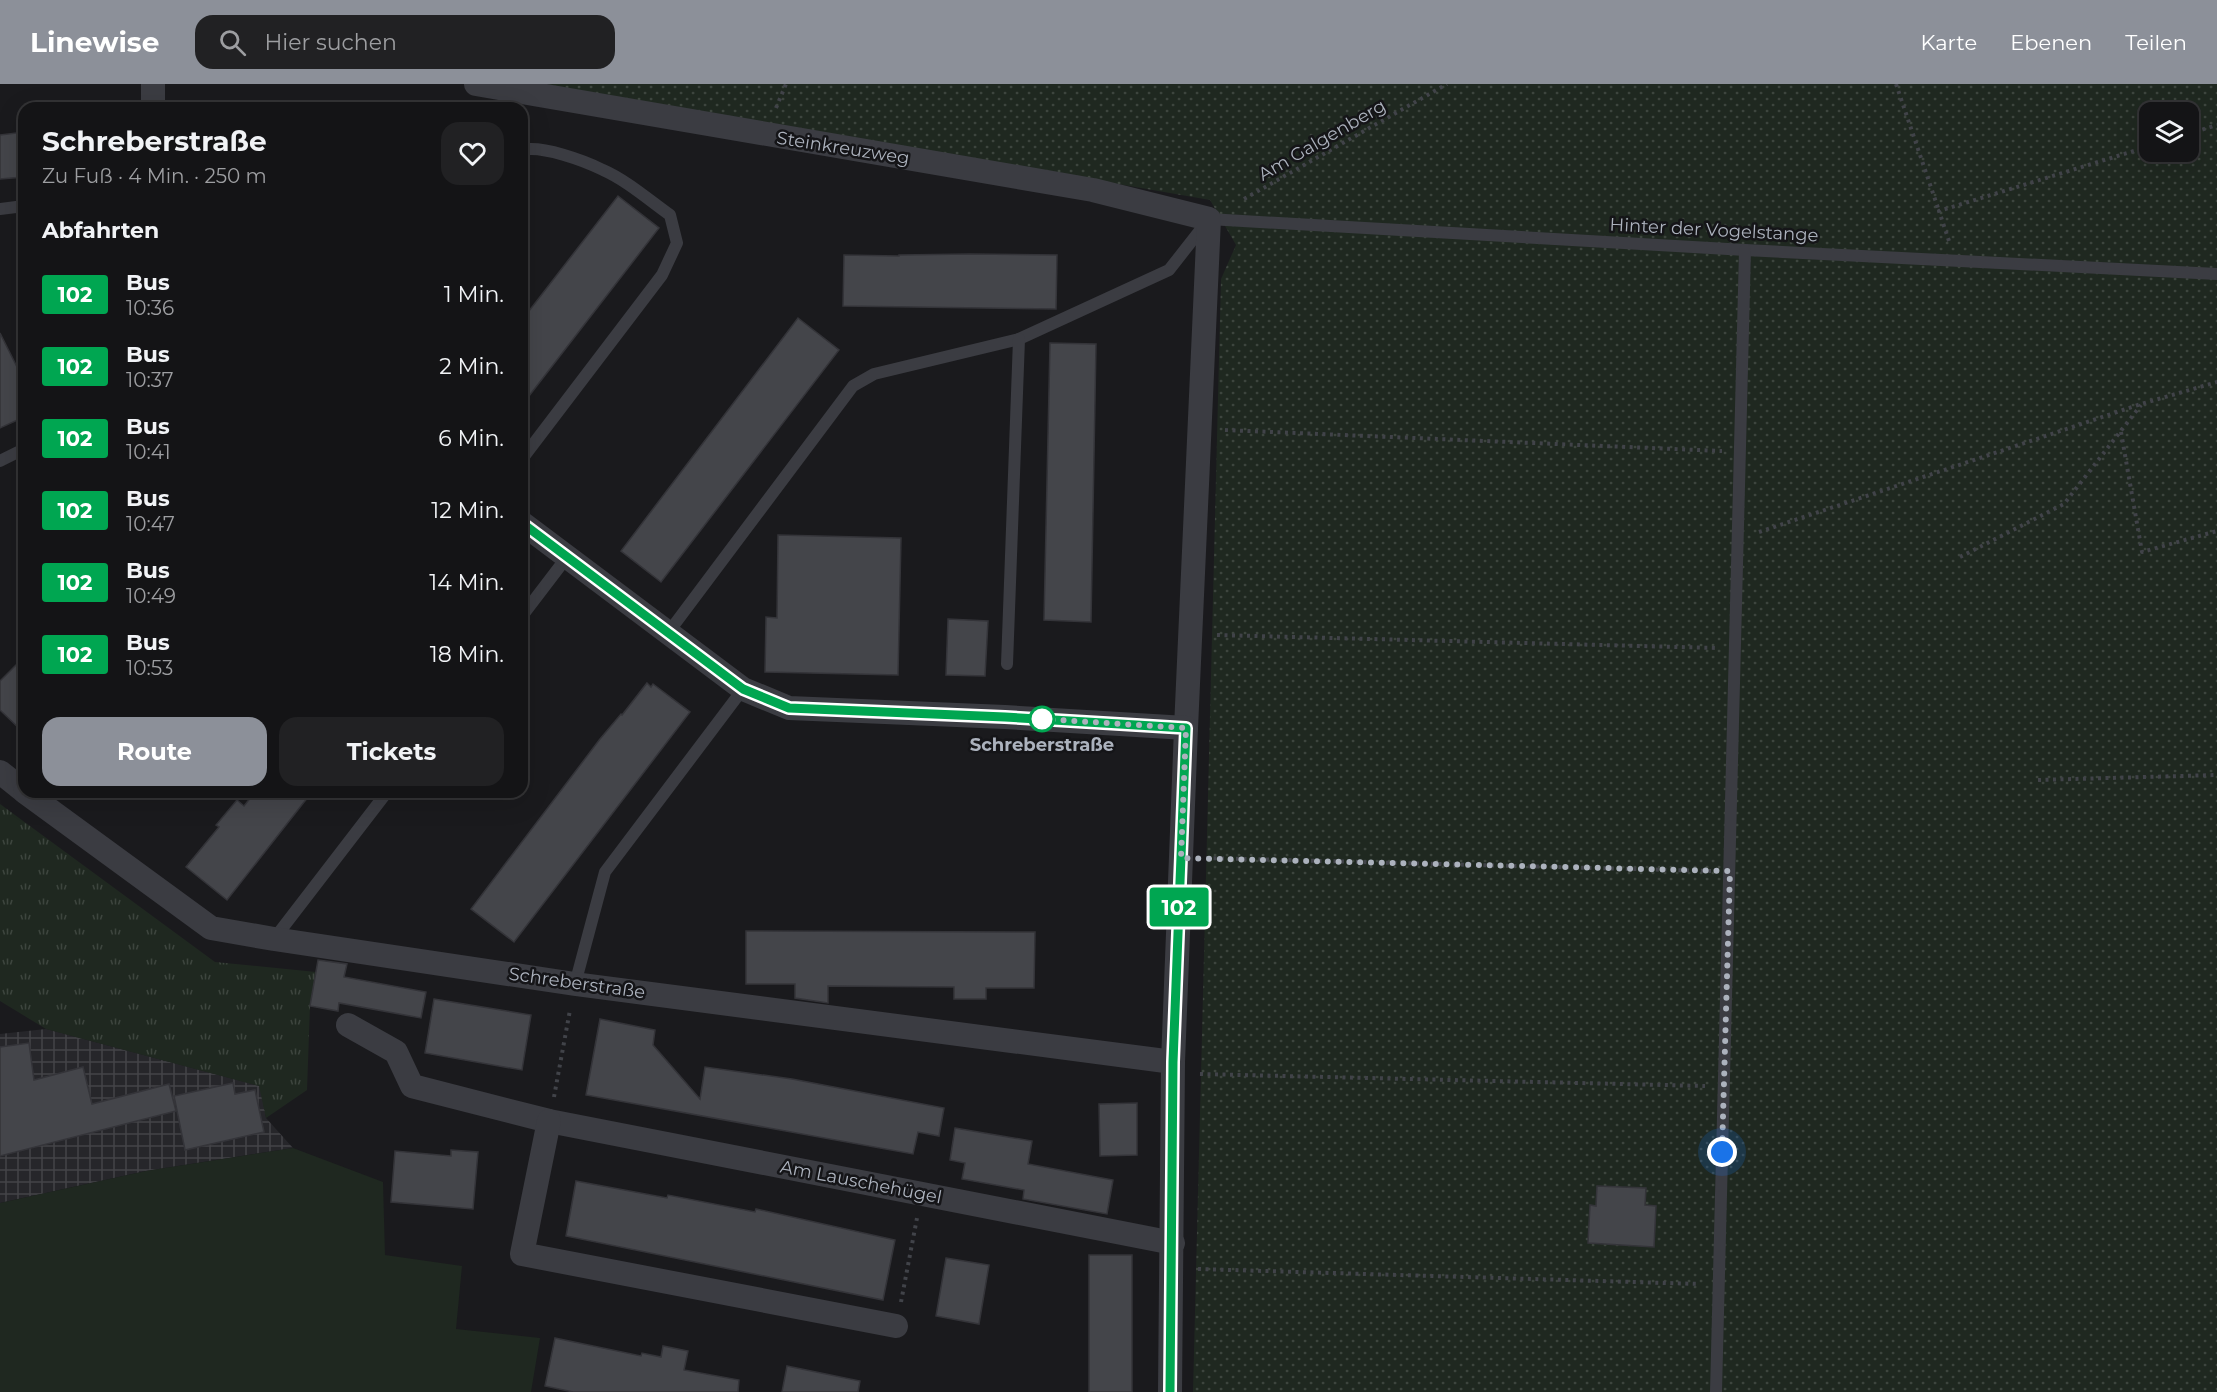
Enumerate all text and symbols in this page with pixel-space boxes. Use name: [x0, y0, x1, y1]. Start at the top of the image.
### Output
search box: [195, 15, 615, 69]
text: Linewise: [30, 25, 159, 59]
icon: search: [216, 26, 249, 59]
text: Hier suchen: [264, 29, 397, 56]
text: Karte: [1921, 30, 1977, 55]
text: Ebenen: [2010, 30, 2092, 55]
text: Teilen: [2125, 30, 2187, 55]
street label: Am Galgenberg: [1254, 95, 1390, 185]
map controls: [2139, 102, 2199, 162]
button: layers: [2139, 102, 2199, 162]
button: heart: [441, 122, 504, 185]
text: Schreberstraße: [42, 124, 267, 158]
street label: Steinkreuzweg: [775, 127, 911, 169]
text: Zu Fuß · 4 Min. · 250 m: [42, 164, 267, 188]
street label: Hinter der Vogelstange: [1609, 214, 1819, 246]
text: Abfahrten: [42, 217, 159, 244]
text: Bus: [126, 269, 170, 296]
text: 1 Min.: [444, 281, 504, 308]
text: 102: [58, 282, 92, 307]
text: 10:36: [126, 296, 174, 320]
text: Bus: [126, 341, 170, 368]
text: 2 Min.: [439, 353, 504, 380]
text: 102: [58, 354, 92, 379]
text: 10:37: [126, 368, 174, 392]
text: Bus: [126, 413, 170, 440]
text: 6 Min.: [438, 425, 504, 452]
text: 102: [58, 426, 92, 451]
text: 10:41: [126, 440, 171, 464]
text: Bus: [126, 485, 170, 512]
text: 12 Min.: [431, 497, 504, 524]
text: 102: [58, 498, 92, 523]
text: 10:47: [126, 512, 175, 536]
text: Bus: [126, 557, 170, 584]
text: 14 Min.: [429, 569, 504, 596]
text: 102: [58, 570, 92, 595]
text: 10:49: [126, 584, 176, 608]
text: Bus: [126, 629, 170, 656]
text: 18 Min.: [430, 641, 504, 668]
text: 102: [58, 642, 92, 667]
text: 10:53: [126, 656, 173, 680]
marker: Schreberstraße: [1029, 706, 1055, 732]
button: Route: [42, 717, 267, 786]
button: Tickets: [279, 717, 504, 786]
place label: Schreberstraße: [970, 734, 1114, 756]
line badge: 102: [1144, 888, 1214, 926]
text: 102: [1162, 895, 1196, 920]
street label: Schreberstraße: [507, 963, 647, 1003]
your location: [1707, 1137, 1737, 1167]
street label: Am Lauschehügel: [778, 1156, 944, 1208]

